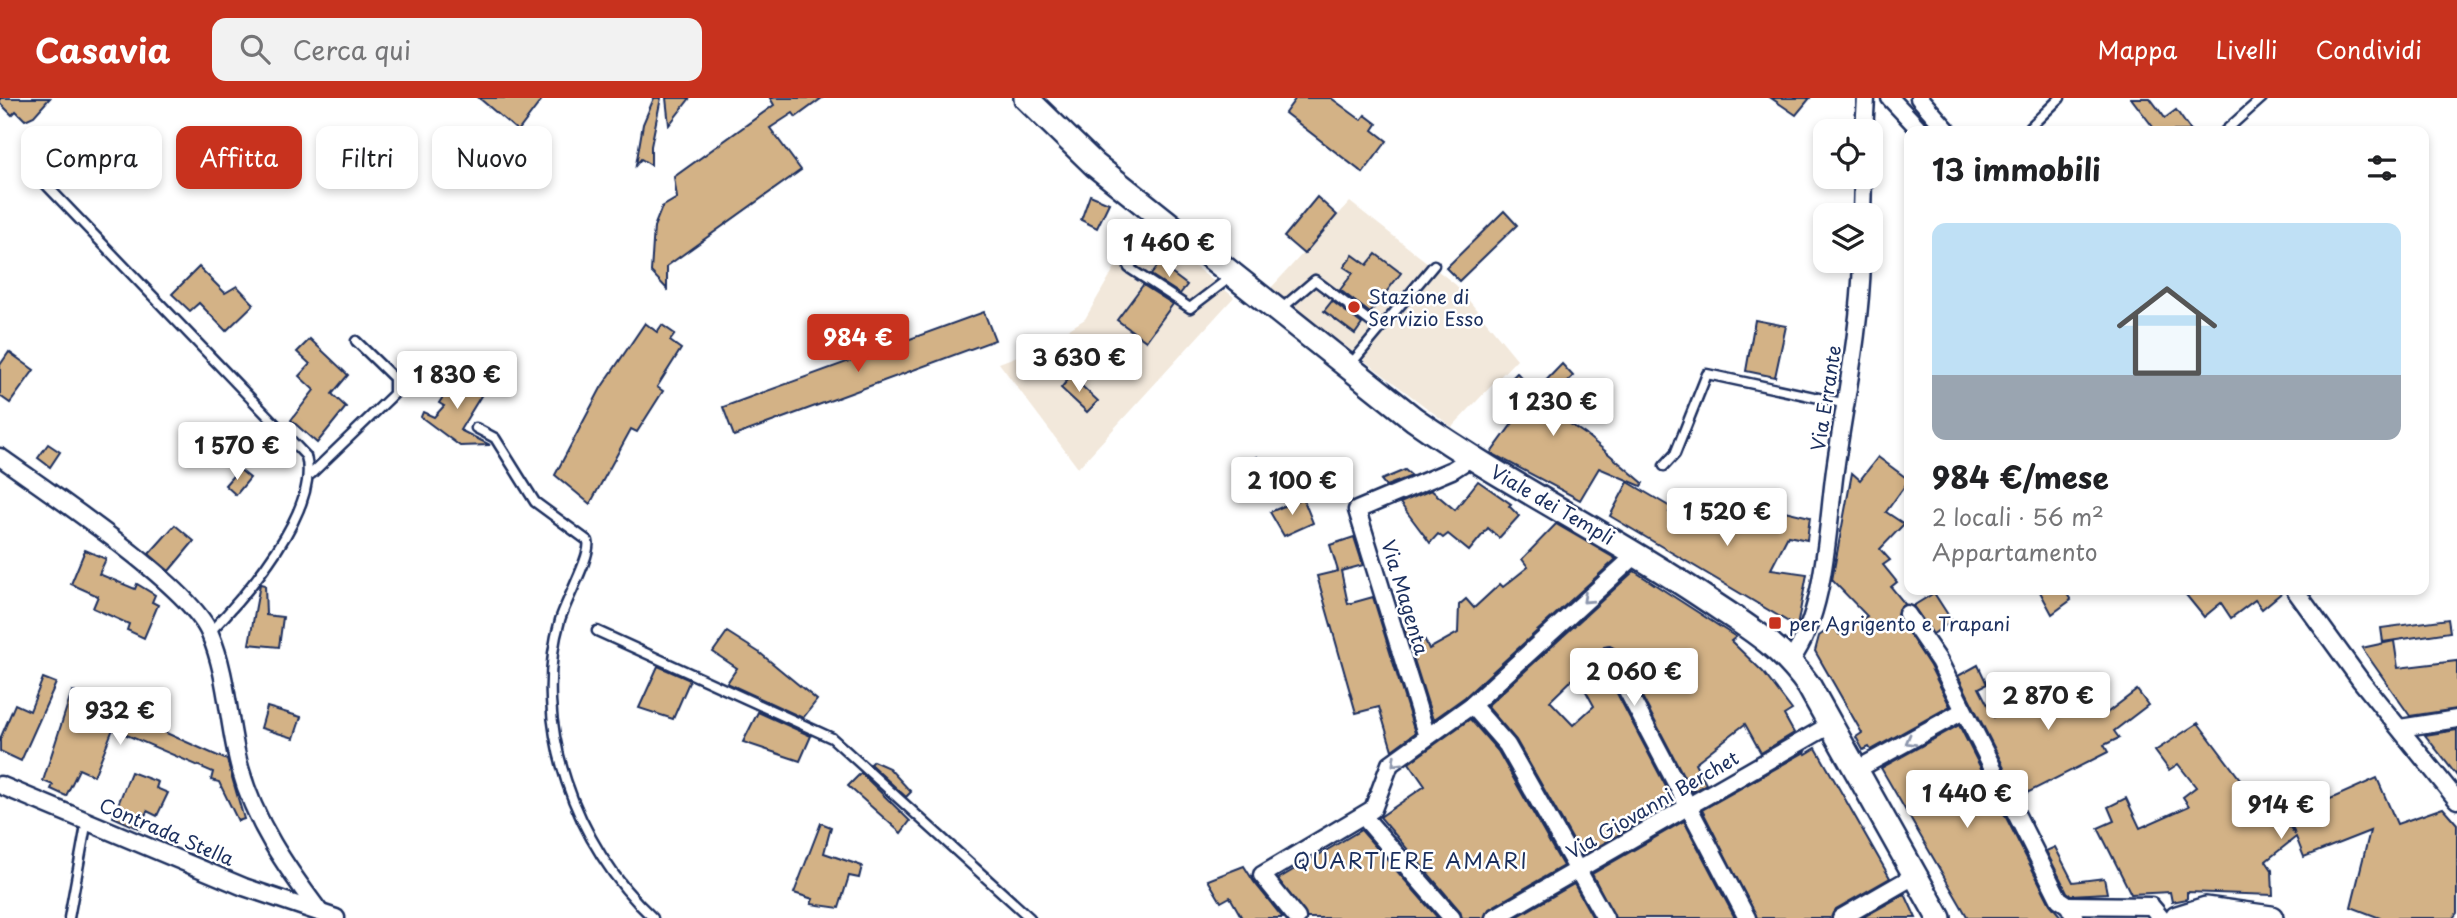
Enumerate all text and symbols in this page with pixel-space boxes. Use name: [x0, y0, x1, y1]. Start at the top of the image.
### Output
search box: [212, 18, 702, 81]
text: Casavia: [35, 24, 170, 74]
icon: search: [236, 30, 274, 68]
text: Cerca qui: [292, 30, 411, 69]
text: Mappa: [2098, 31, 2177, 67]
text: Livelli: [2215, 31, 2278, 67]
text: Condividi: [2316, 31, 2422, 67]
map controls: [1813, 119, 1883, 273]
button: locate: [1813, 119, 1883, 189]
chip: Compra: [21, 126, 162, 189]
chip: Affitta: [176, 126, 302, 189]
chip: Filtri: [316, 126, 418, 189]
chip: Nuovo: [432, 126, 552, 189]
text: 13 immobili: [1932, 146, 2101, 191]
icon: filters: [2363, 149, 2401, 187]
button: layers: [1813, 203, 1883, 273]
pin: 1 460 €: [1104, 220, 1234, 279]
text: 1 460 €: [1123, 224, 1215, 259]
icon: home: [2104, 268, 2230, 394]
place label: Stazione di Servizio Esso: [1368, 282, 1484, 332]
marker: Stazione di Servizio Esso: [1346, 299, 1362, 315]
pin: 984 €: [809, 314, 907, 374]
text: 984 €: [823, 319, 893, 354]
pin: 3 630 €: [1014, 334, 1144, 394]
text: 3 630 €: [1032, 339, 1126, 374]
street label: Via Errante: [1803, 343, 1847, 453]
pin: 1 830 €: [392, 352, 522, 411]
text: 1 830 €: [413, 356, 501, 391]
pin: 1 230 €: [1488, 378, 1618, 438]
text: 1 230 €: [1509, 383, 1597, 418]
pin: 1 570 €: [172, 422, 302, 482]
text: 1 570 €: [194, 427, 280, 462]
text: 984 €/mese: [1932, 454, 2109, 499]
street label: Viale dei Templi: [1486, 457, 1620, 551]
pin: 2 100 €: [1227, 458, 1357, 517]
text: 2 100 €: [1247, 462, 1337, 497]
pin: 1 520 €: [1662, 489, 1792, 548]
text: 1 520 €: [1683, 493, 1771, 528]
text: 2 locali · 56 m²: [1932, 499, 2104, 534]
text: Appartamento: [1932, 534, 2098, 569]
street label: Via Magenta: [1375, 536, 1437, 658]
one-way arrow: [1582, 591, 1595, 604]
place label: per Agrigento e Trapani: [1789, 609, 2010, 637]
marker: per Agrigento e Trapani: [1767, 615, 1783, 631]
pin: 2 060 €: [1569, 648, 1699, 708]
text: 2 060 €: [1586, 653, 1682, 688]
pin: 2 870 €: [1983, 672, 2113, 732]
text: 2 870 €: [2002, 677, 2094, 712]
pin: 932 €: [71, 688, 169, 747]
text: 932 €: [85, 692, 155, 727]
one-way arrow: [1904, 733, 1917, 746]
street label: Via Giovanni Berchet: [1561, 743, 1744, 865]
one-way arrow: [1391, 754, 1404, 766]
pin: 1 440 €: [1902, 770, 2032, 830]
text: 1 440 €: [1922, 775, 2012, 810]
pin: 914 €: [2232, 782, 2330, 841]
text: 914 €: [2248, 786, 2314, 821]
street label: Contrada Stella: [95, 790, 239, 872]
district label: QUARTIERE AMARI: [1293, 844, 1529, 876]

